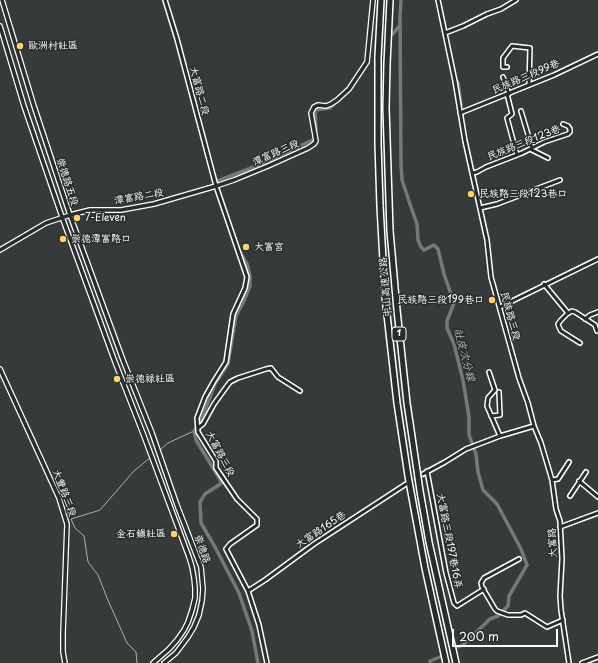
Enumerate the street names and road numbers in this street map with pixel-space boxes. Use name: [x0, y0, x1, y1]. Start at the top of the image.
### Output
street label: 民族路三段99巷: [490, 57, 562, 97]
street label: 大富路二段: [187, 65, 211, 117]
street label: 民族路三段123巷: [485, 123, 563, 163]
street label: 潭富路三段: [251, 137, 301, 169]
street label: 崇德路五段: [54, 156, 80, 208]
street label: 潭富路二段: [113, 187, 165, 207]
street label: 中山高速公路: [377, 257, 395, 317]
street label: 民族路三段: [498, 290, 522, 342]
road number: 1: [392, 327, 406, 341]
street label: 大富路三段: [203, 429, 237, 479]
street label: 大豐路三段: [49, 468, 79, 518]
street label: 大富路三段197巷16弄: [434, 492, 464, 590]
street label: 大富路165巷: [294, 509, 348, 551]
street label: 大富路: [546, 528, 560, 558]
street label: 崇德路: [191, 533, 213, 565]

